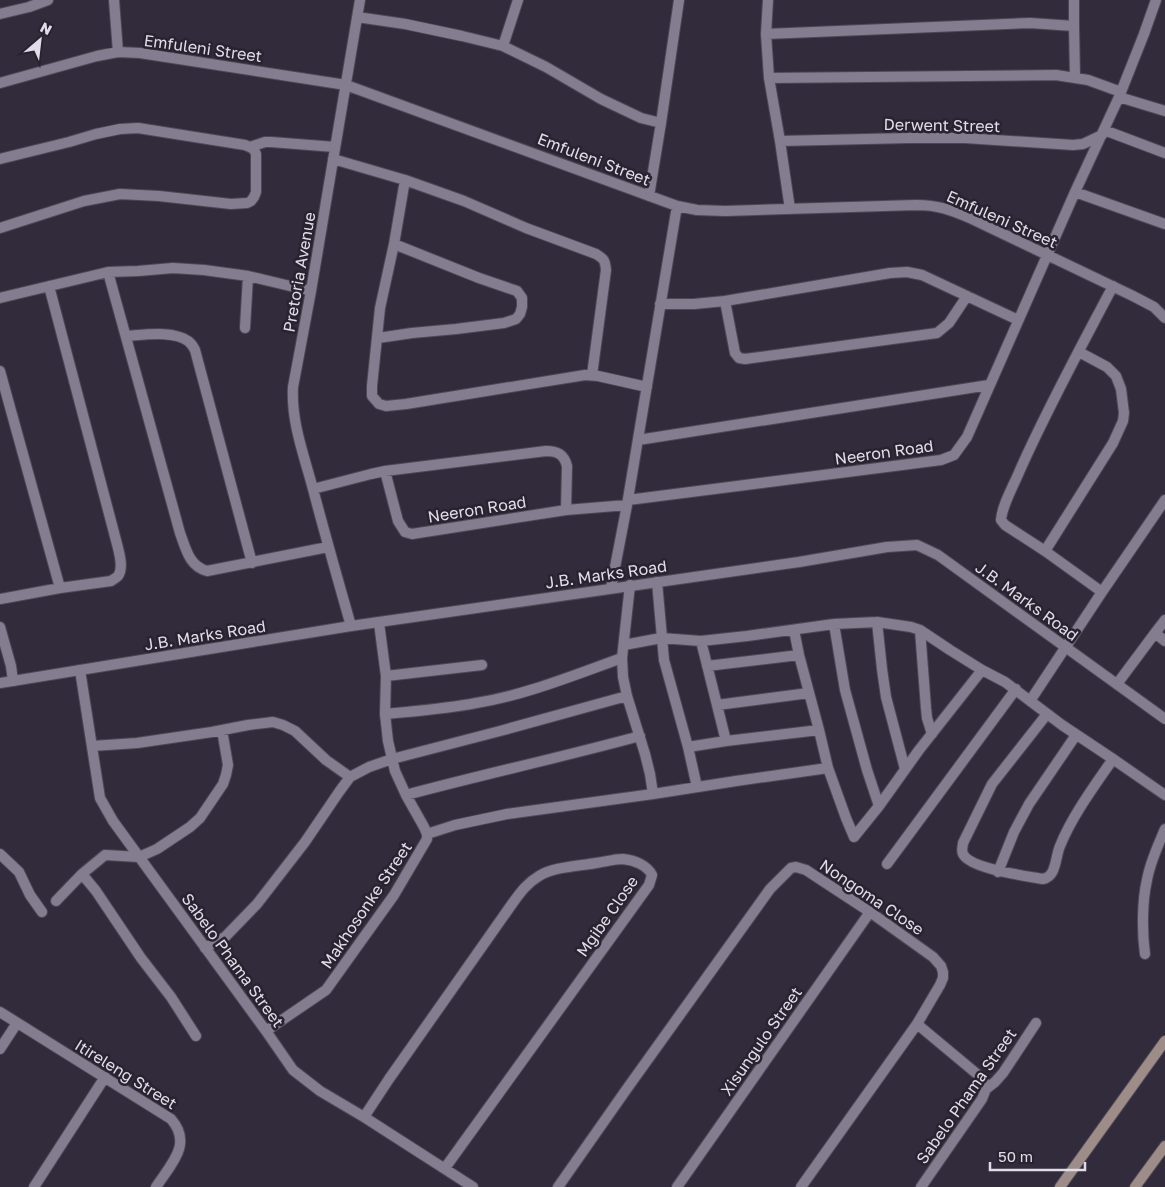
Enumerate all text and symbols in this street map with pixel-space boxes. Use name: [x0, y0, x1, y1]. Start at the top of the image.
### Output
north arrow: [15, 15, 65, 65]
text: N: [38, 18, 55, 38]
street label: Emfuleni Street: [143, 30, 263, 66]
street label: Derwent Street: [884, 114, 1000, 136]
street label: Emfuleni Street: [535, 128, 653, 190]
street label: Emfuleni Street: [943, 186, 1061, 252]
street label: Pretoria Avenue: [279, 210, 319, 334]
street label: Neeron Road: [833, 435, 935, 469]
street label: Neeron Road: [426, 491, 528, 527]
street label: J.B. Marks Road: [544, 556, 668, 592]
street label: J.B. Marks Road: [972, 557, 1082, 645]
street label: J.B. Marks Road: [143, 616, 267, 654]
street label: Makhosonke Street: [316, 838, 416, 972]
street label: Nongoma Close: [816, 855, 928, 939]
street label: Mgibe Close: [572, 872, 642, 960]
street label: Sabelo Phama Street: [178, 889, 288, 1031]
street label: Xisungulo Street: [716, 983, 806, 1099]
street label: Sabelo Phama Street: [912, 1024, 1020, 1168]
street label: Itireleng Street: [71, 1035, 181, 1113]
scale bar: [990, 1140, 1085, 1172]
text: 50 m: [998, 1147, 1033, 1165]

